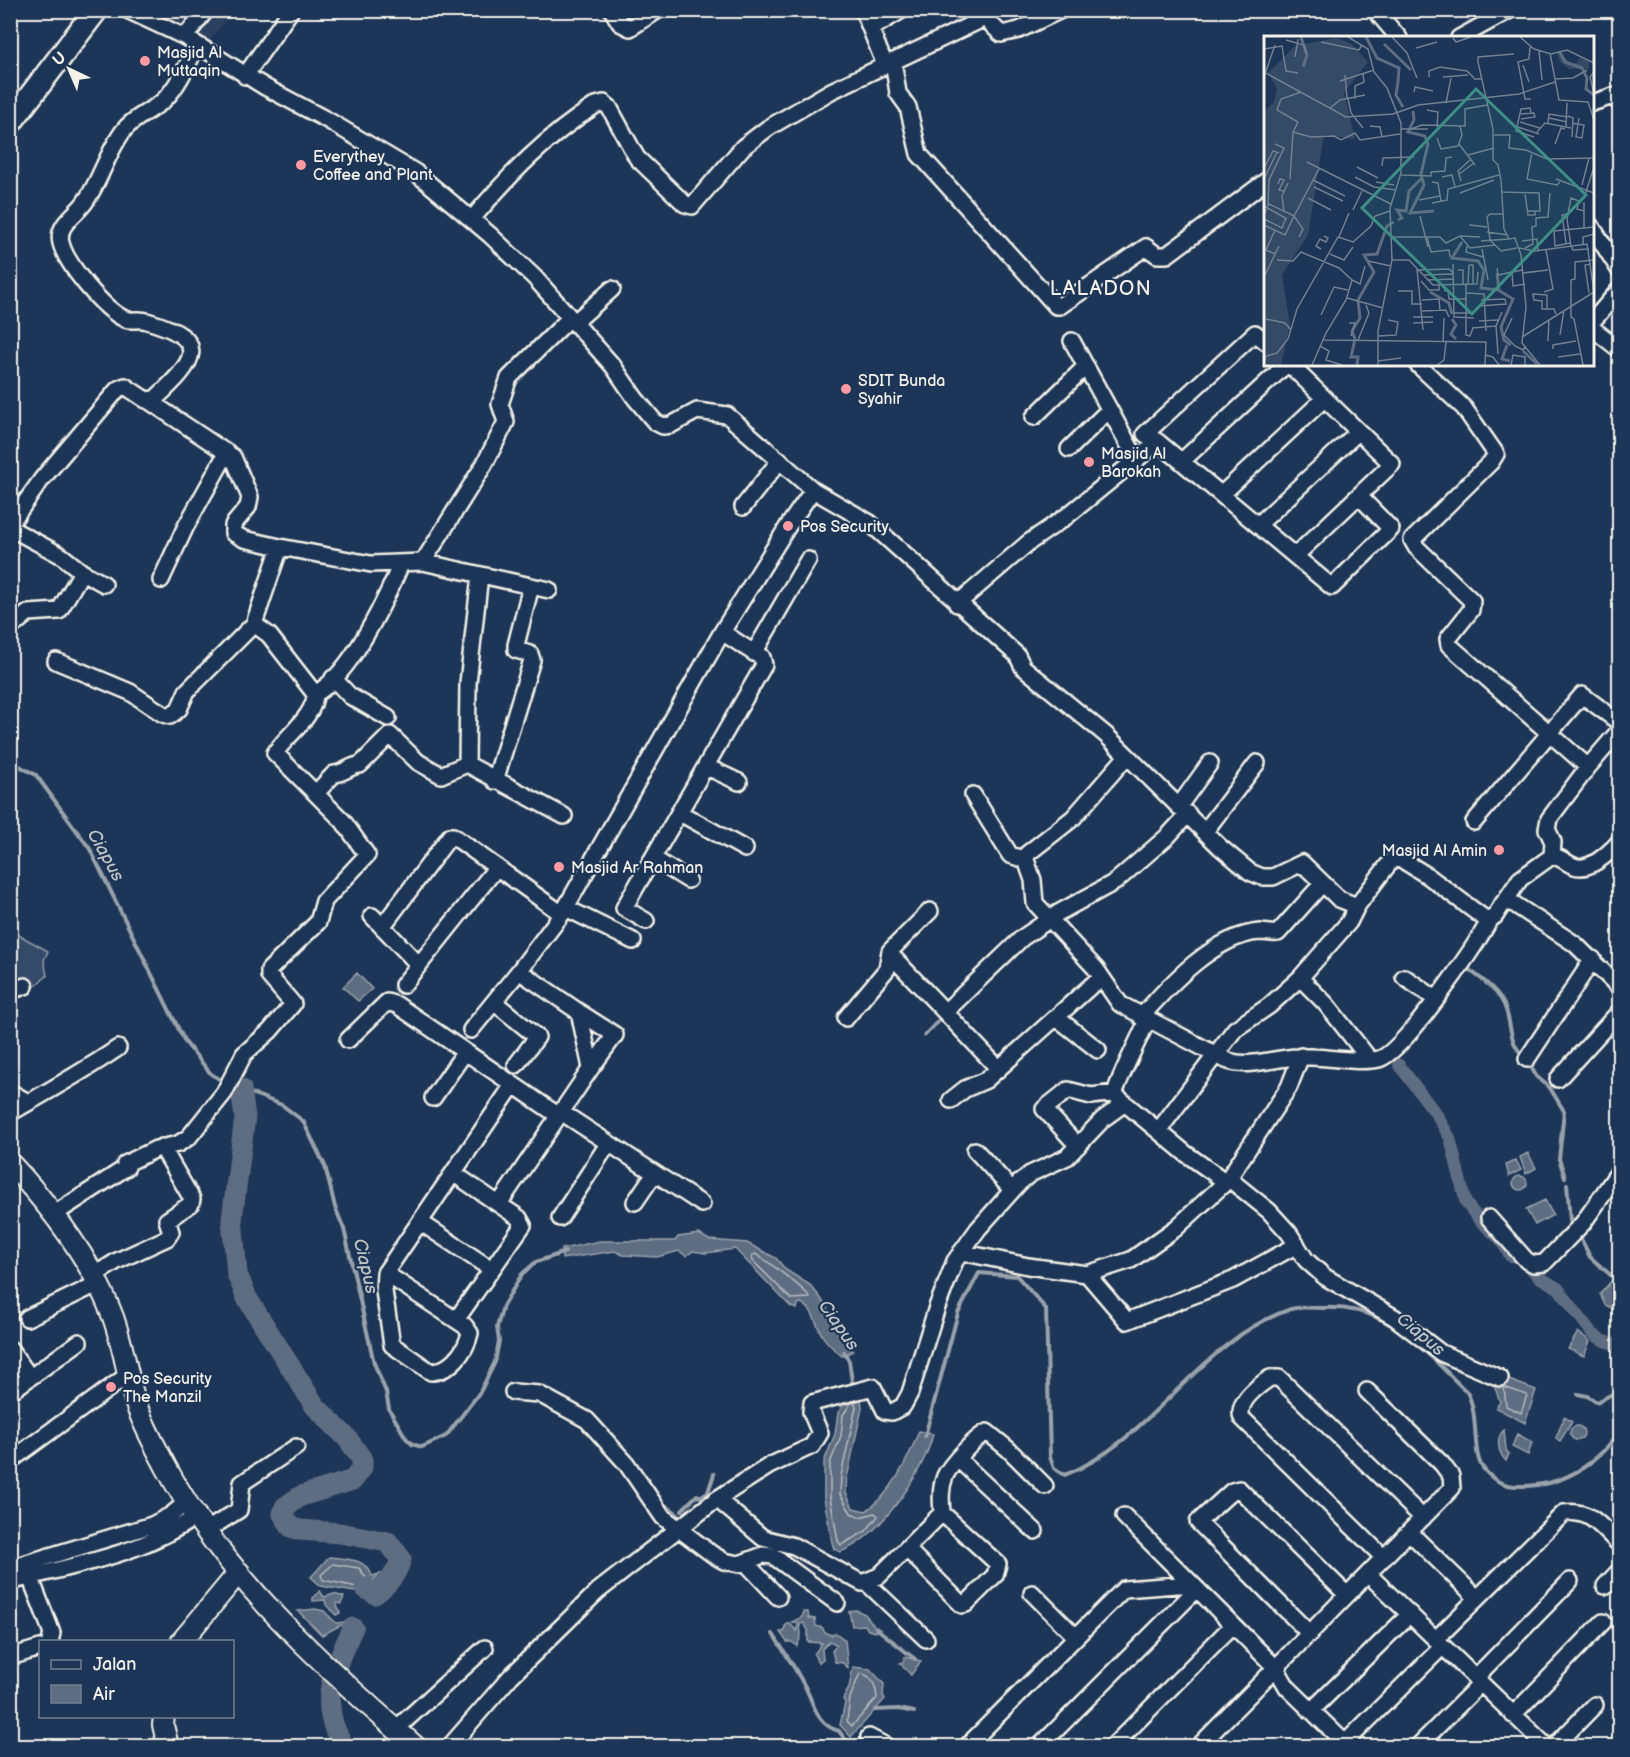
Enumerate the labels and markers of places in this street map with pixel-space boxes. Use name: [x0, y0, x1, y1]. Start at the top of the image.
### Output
place label: Masjid Al Muttaqin: [157, 44, 222, 81]
marker: Masjid Al Muttaqin: [138, 54, 152, 68]
place label: Everythey Coffee and Plant: [313, 148, 433, 185]
marker: Everythey Coffee and Plant: [294, 158, 308, 172]
place label: SDIT Bunda Syahir: [858, 372, 945, 409]
marker: SDIT Bunda Syahir: [839, 382, 853, 396]
place label: Masjid Al Barokah: [1101, 445, 1166, 482]
marker: Masjid Al Barokah: [1082, 455, 1096, 469]
place label: Pos Security: [800, 518, 889, 537]
marker: Pos Security: [781, 519, 795, 533]
place label: Masjid Al Amin: [1382, 842, 1487, 861]
marker: Masjid Al Amin: [1492, 843, 1506, 857]
place label: Masjid Ar Rahman: [571, 859, 703, 878]
marker: Masjid Ar Rahman: [552, 860, 566, 874]
place label: Pos Security The Manzil: [123, 1370, 212, 1407]
marker: Pos Security The Manzil: [104, 1380, 118, 1394]

